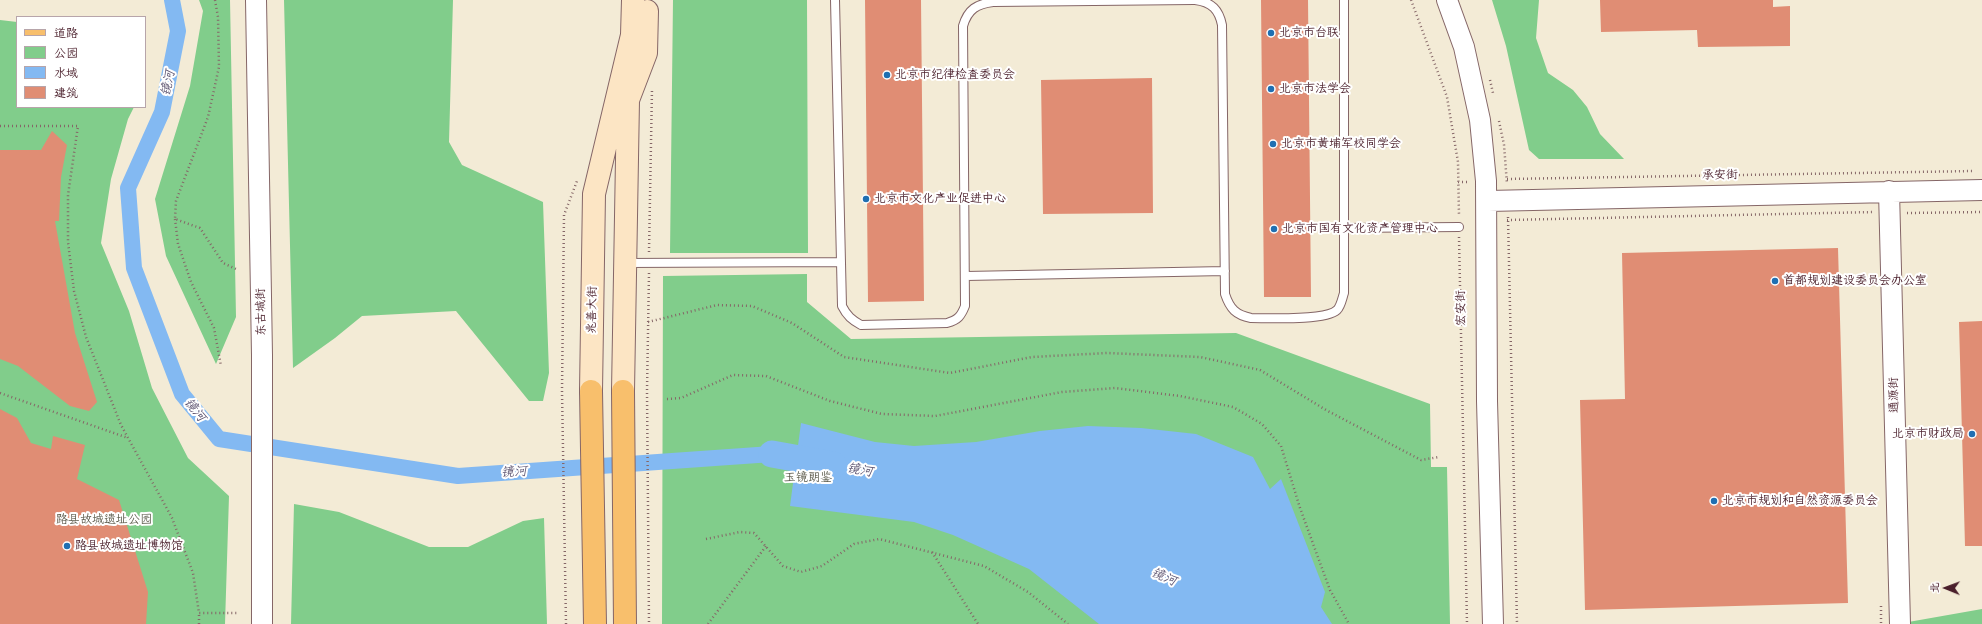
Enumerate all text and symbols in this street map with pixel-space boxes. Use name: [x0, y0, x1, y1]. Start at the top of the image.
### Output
legend: [16, 16, 146, 108]
text: 道路: [54, 25, 78, 40]
place label: 北京市台联: [1279, 26, 1339, 40]
marker: 北京市台联: [1266, 28, 1276, 38]
text: 公园: [54, 45, 78, 60]
text: 水域: [54, 65, 78, 80]
place label: 北京市纪律检查委员会: [895, 68, 1015, 82]
water label: 镜河: [158, 69, 178, 97]
marker: 北京市纪律检查委员会: [882, 70, 892, 80]
place label: 北京市法学会: [1279, 82, 1351, 96]
marker: 北京市法学会: [1266, 84, 1276, 94]
text: 建筑: [54, 85, 78, 100]
place label: 北京市黄埔军校同学会: [1281, 137, 1401, 151]
marker: 北京市黄埔军校同学会: [1268, 139, 1278, 149]
street label: 承安街: [1702, 167, 1738, 183]
place label: 北京市文化产业促进中心: [874, 192, 1006, 206]
marker: 北京市文化产业促进中心: [861, 194, 871, 204]
place label: 北京市国有文化资产管理中心: [1282, 222, 1438, 236]
marker: 北京市国有文化资产管理中心: [1269, 224, 1279, 234]
place label: 首都规划建设委员会办公室: [1783, 274, 1927, 288]
marker: 首都规划建设委员会办公室: [1770, 276, 1780, 286]
street label: 兆善大街: [584, 286, 600, 334]
street label: 东古城街: [253, 288, 269, 336]
street label: 宏安街: [1453, 290, 1469, 326]
street label: 通源街: [1886, 377, 1902, 413]
water label: 镜河: [181, 395, 209, 425]
place label: 北京市财政局: [1892, 427, 1964, 441]
marker: 北京市财政局: [1967, 429, 1977, 439]
water label: 镜河: [846, 460, 874, 480]
water label: 镜河: [500, 463, 528, 481]
park label: 玉镜朗鉴: [784, 471, 832, 485]
place label: 北京市规划和自然资源委员会: [1722, 494, 1878, 508]
marker: 北京市规划和自然资源委员会: [1709, 496, 1719, 506]
park label: 路县故城遗址公园: [56, 513, 152, 527]
place label: 路县故城遗址博物馆: [75, 539, 183, 553]
marker: 路县故城遗址博物馆: [62, 541, 72, 551]
water label: 镜河: [1149, 565, 1179, 589]
north arrow: [1926, 568, 1966, 608]
text: 北: [1927, 582, 1941, 593]

